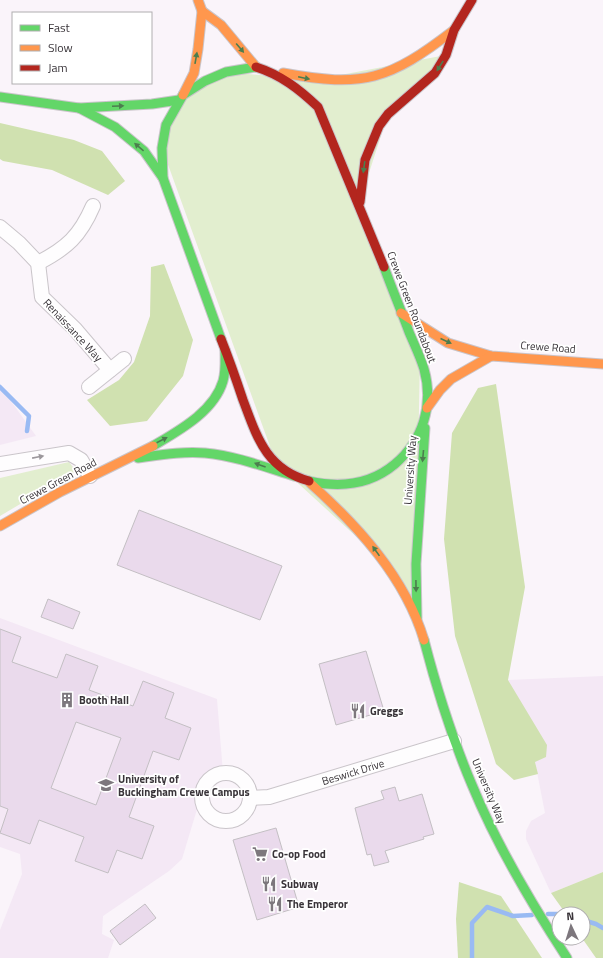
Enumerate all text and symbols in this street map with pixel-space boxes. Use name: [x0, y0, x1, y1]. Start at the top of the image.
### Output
legend: [12, 12, 152, 84]
text: Fast: [48, 18, 71, 37]
text: Slow: [48, 38, 73, 57]
one-way arrow: [235, 42, 244, 53]
one-way arrow: [193, 52, 199, 64]
text: Jam: [48, 58, 68, 77]
one-way arrow: [436, 60, 443, 72]
one-way arrow: [298, 75, 311, 81]
one-way arrow: [112, 102, 124, 109]
one-way arrow: [134, 143, 144, 152]
one-way arrow: [361, 161, 367, 173]
street label: Crewe Green Roundabout: [383, 249, 441, 365]
street label: Renaissance Way: [40, 295, 107, 365]
street label: Crewe Road: [520, 337, 576, 357]
one-way arrow: [441, 338, 452, 344]
street label: University Way: [400, 434, 420, 505]
one-way arrow: [157, 437, 168, 443]
one-way arrow: [419, 450, 426, 462]
street label: Crewe Green Road: [17, 454, 100, 508]
one-way arrow: [32, 454, 44, 460]
one-way arrow: [254, 462, 266, 468]
one-way arrow: [372, 546, 380, 556]
one-way arrow: [413, 580, 420, 592]
building icon: Booth Hall: [58, 691, 76, 709]
place label: Booth Hall: [79, 692, 129, 708]
restaurant icon: Greggs: [349, 702, 367, 720]
place label: Greggs: [370, 703, 403, 719]
street label: Beswick Drive: [320, 755, 387, 789]
street label: University Way: [468, 756, 510, 827]
place label: University of Buckingham Crewe Campus: [118, 771, 250, 800]
school or university icon: University of Buckingham Crewe Campus: [97, 776, 115, 794]
supermarket icon: Co-op Food: [251, 845, 269, 863]
place label: Co-op Food: [272, 846, 326, 862]
restaurant icon: Subway: [260, 875, 278, 893]
place label: Subway: [281, 876, 319, 892]
restaurant icon: The Emperor: [266, 895, 284, 913]
place label: The Emperor: [287, 896, 348, 912]
north arrow: [551, 906, 591, 946]
text: N: [566, 908, 575, 924]

